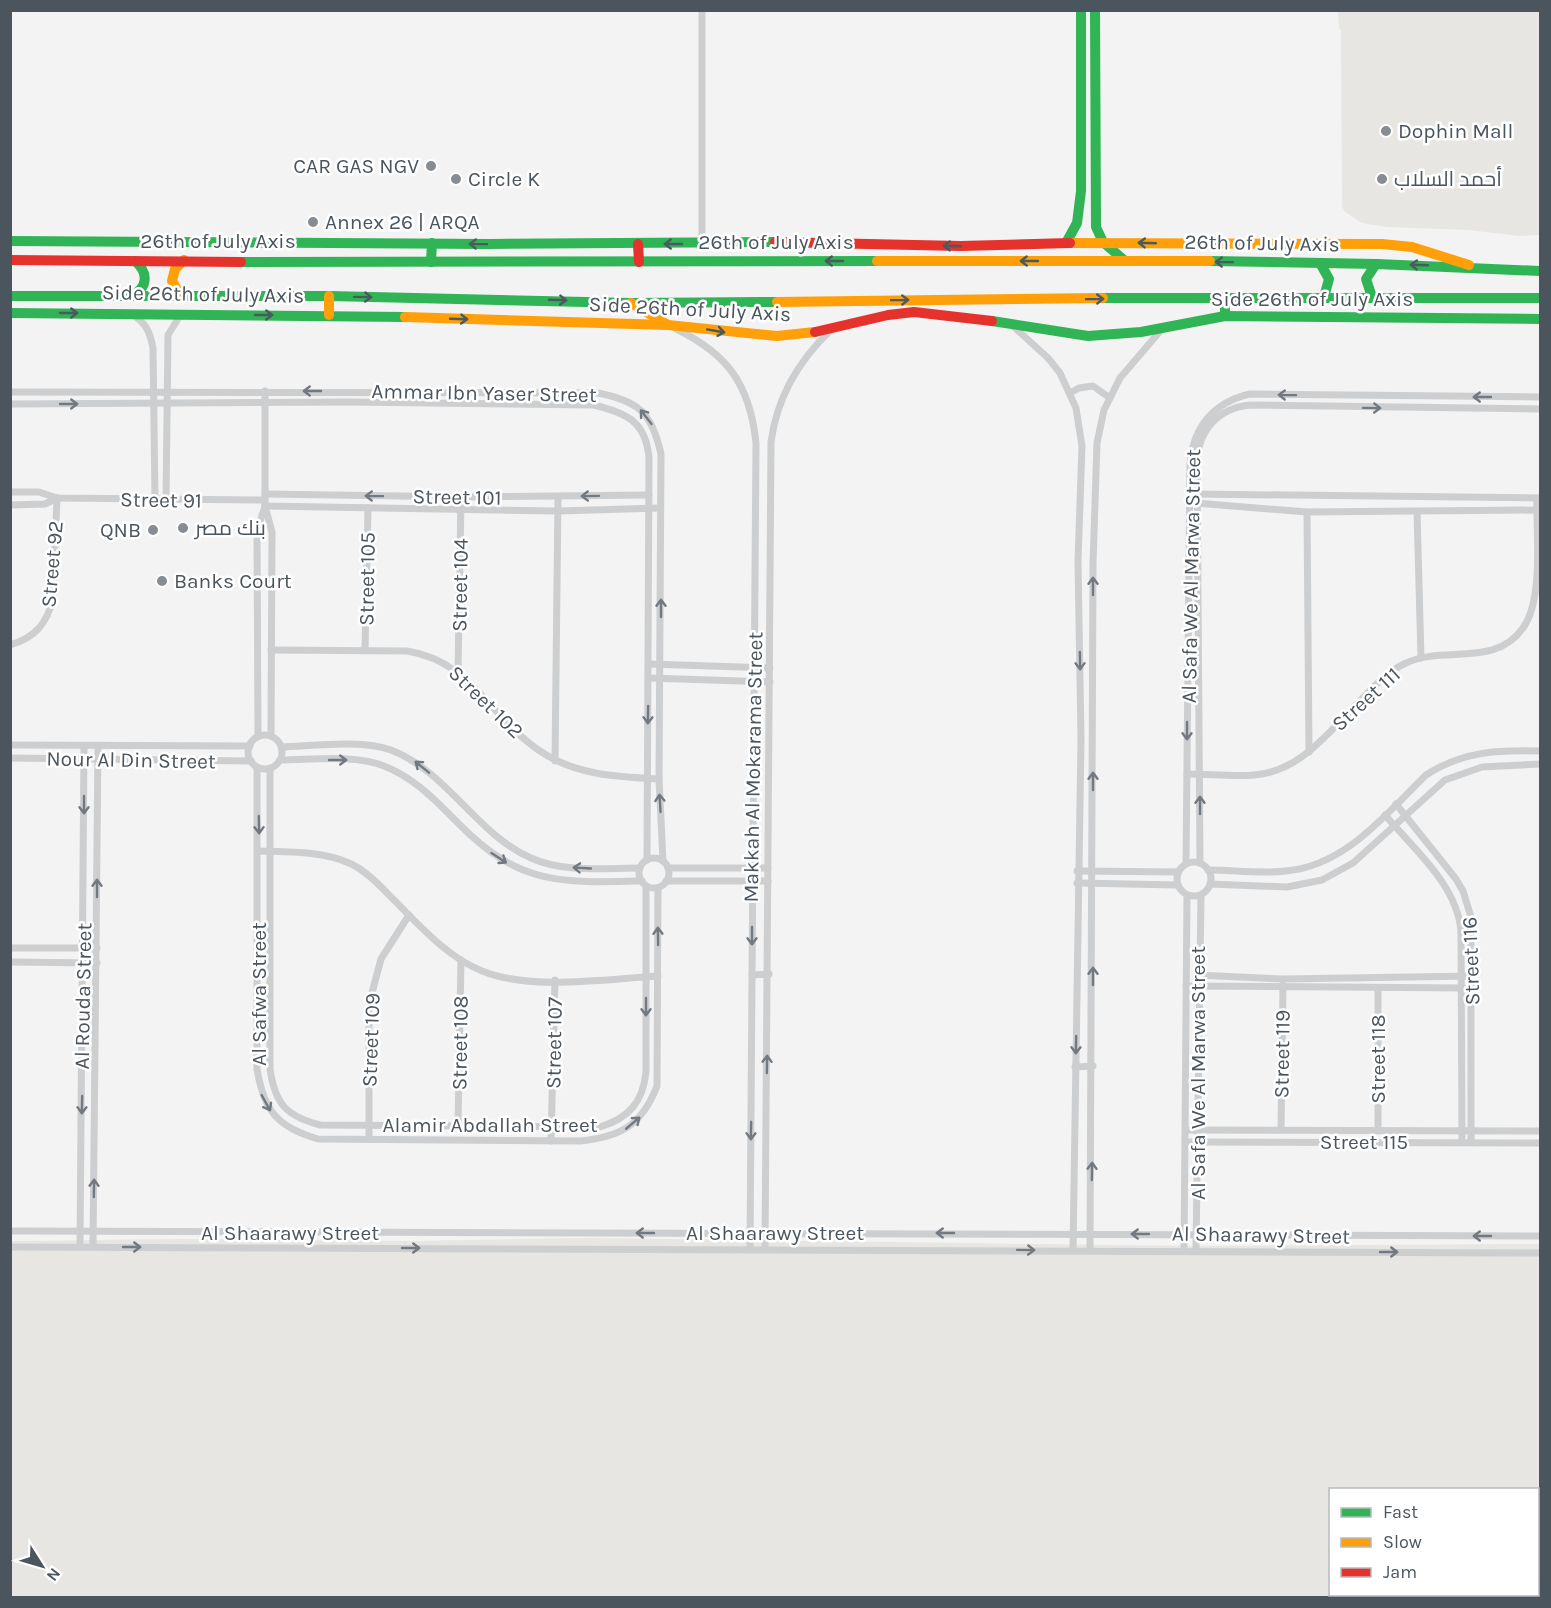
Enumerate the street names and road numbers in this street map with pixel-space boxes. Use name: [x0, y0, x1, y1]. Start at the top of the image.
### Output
street label: 26th of July Axis: [140, 229, 296, 253]
street label: 26th of July Axis: [698, 230, 854, 254]
street label: 26th of July Axis: [1184, 230, 1340, 256]
street label: Side 26th of July Axis: [102, 280, 304, 308]
street label: Side 26th of July Axis: [1211, 287, 1413, 311]
street label: Side 26th of July Axis: [588, 292, 792, 326]
street label: Ammar Ibn Yaser Street: [371, 379, 597, 407]
street label: Al Safa We Al Marwa Street: [1177, 449, 1205, 703]
street label: Street 101: [412, 484, 502, 510]
street label: Street 91: [120, 487, 202, 513]
street label: Street 92: [36, 520, 68, 608]
street label: Street 105: [354, 532, 380, 626]
street label: Street 104: [447, 538, 473, 632]
street label: Makkah Al Mokarama Street: [739, 631, 767, 903]
street label: Street 102: [444, 661, 528, 743]
street label: Street 111: [1327, 662, 1405, 736]
street label: Nour Al Din Street: [46, 747, 216, 773]
street label: Street 116: [1457, 916, 1485, 1006]
street label: Al Rouda Street: [70, 922, 96, 1070]
street label: Al Safwa Street: [247, 922, 271, 1066]
street label: Al Safa We Al Marwa Street: [1186, 946, 1210, 1200]
street label: Street 109: [357, 993, 385, 1087]
street label: Street 108: [447, 995, 473, 1091]
street label: Street 107: [541, 997, 567, 1089]
street label: Street 119: [1269, 1009, 1295, 1099]
street label: Street 118: [1366, 1014, 1390, 1104]
street label: Alamir Abdallah Street: [382, 1113, 598, 1137]
street label: Street 115: [1320, 1130, 1408, 1154]
street label: Al Shaarawy Street: [201, 1221, 379, 1245]
street label: Al Shaarawy Street: [686, 1221, 864, 1245]
street label: Al Shaarawy Street: [1172, 1221, 1350, 1249]

